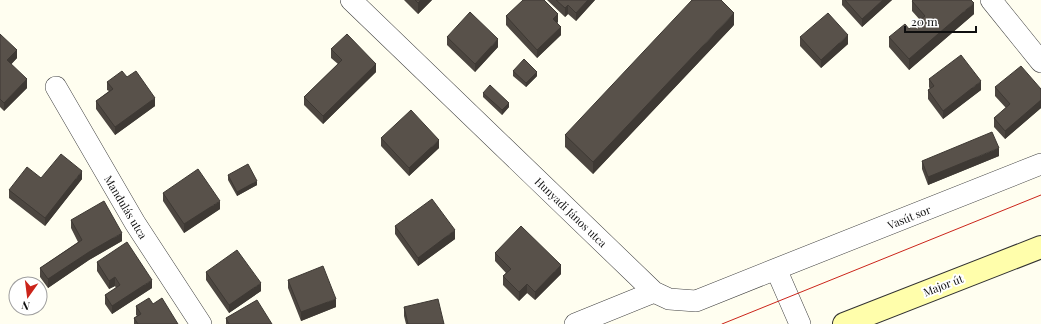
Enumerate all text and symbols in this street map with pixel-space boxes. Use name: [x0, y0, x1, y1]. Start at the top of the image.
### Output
scale bar: [905, 8, 976, 34]
text: 20 m: [911, 13, 938, 29]
street label: Mandulás utca: [101, 172, 151, 242]
street label: Hunyadi János utca: [532, 174, 611, 251]
street label: Vasút sor: [884, 202, 933, 233]
street label: Major út: [921, 270, 965, 299]
north arrow: [8, 276, 48, 316]
text: N: [20, 298, 31, 314]

